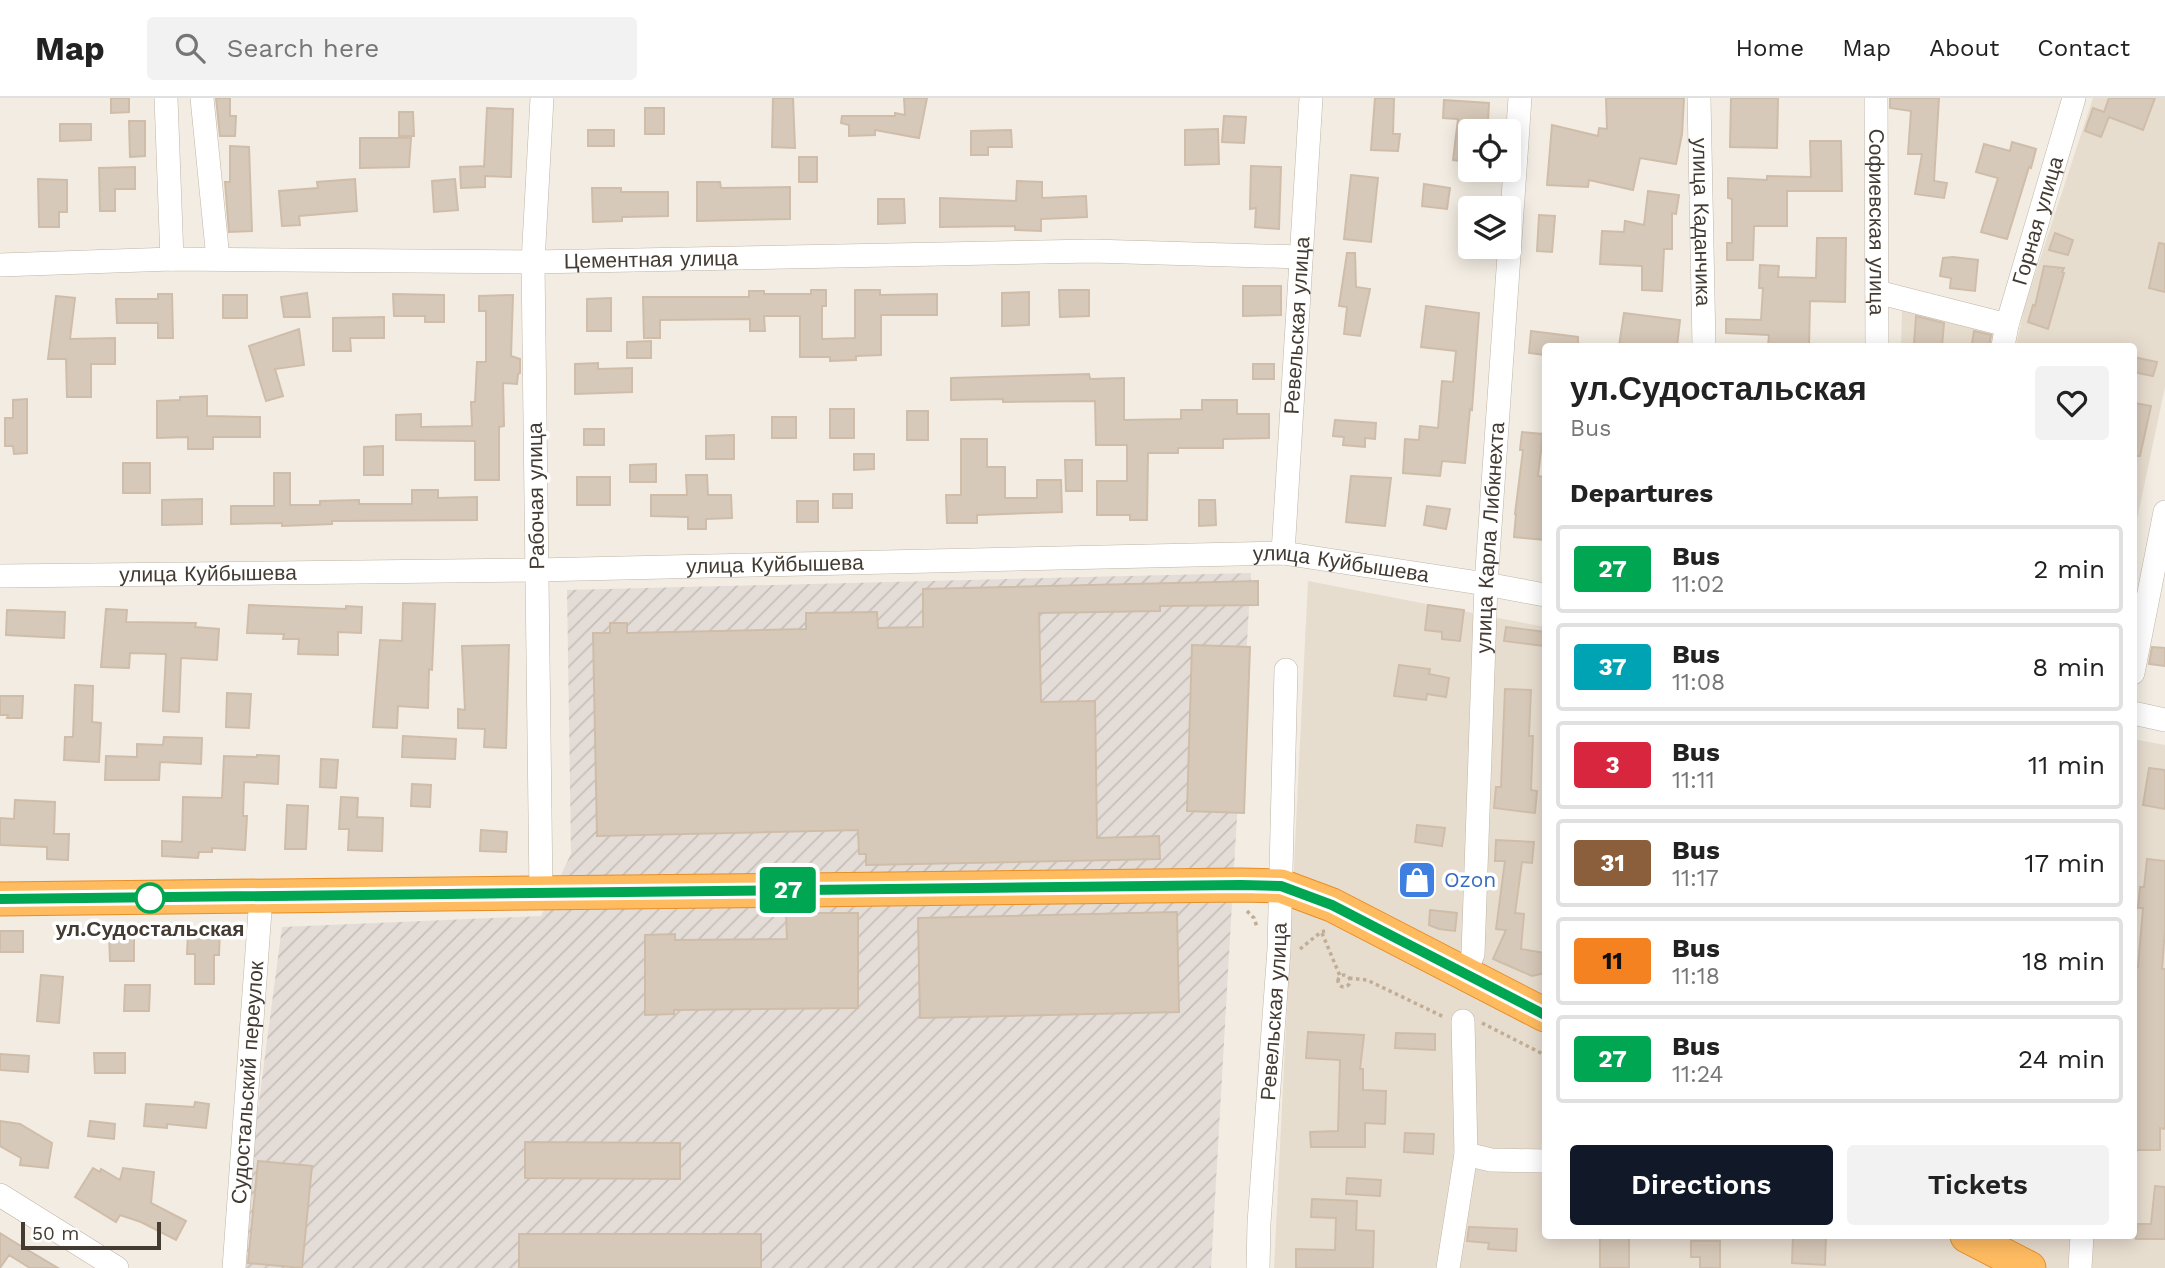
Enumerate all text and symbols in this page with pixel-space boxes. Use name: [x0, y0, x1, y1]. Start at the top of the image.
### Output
search box: [147, 17, 637, 80]
text: Map: [35, 29, 105, 68]
icon: search: [171, 29, 209, 67]
text: Search here: [227, 33, 379, 63]
text: Home: [1736, 34, 1804, 62]
text: Map: [1842, 34, 1891, 62]
text: About: [1929, 34, 1999, 62]
text: Contact: [2037, 34, 2130, 62]
map controls: [1458, 119, 1521, 259]
button: locate: [1458, 119, 1521, 182]
street label: Софиевская улица: [1864, 129, 1890, 316]
street label: улица Каданчика: [1688, 138, 1716, 307]
street label: Горная улица: [2006, 153, 2068, 288]
button: layers: [1458, 196, 1521, 259]
street label: Ревельская улица: [1279, 235, 1314, 415]
street label: Цементная улица: [564, 245, 738, 273]
button: heart: [2035, 366, 2109, 440]
text: ул.Судостальская: [1570, 369, 1867, 408]
text: Bus: [1570, 415, 1611, 442]
street label: улица Карла Либкнехта: [1471, 421, 1509, 654]
street label: Рабочая улица: [522, 422, 549, 570]
text: Departures: [1570, 478, 1713, 508]
street label: улица Куйбышева: [1253, 540, 1431, 587]
text: Bus: [1672, 541, 1720, 571]
street label: улица Куйбышева: [686, 550, 864, 579]
text: 2 min: [2033, 554, 2105, 584]
text: 27: [1598, 555, 1627, 583]
street label: улица Куйбышева: [119, 560, 297, 587]
text: 11:02: [1672, 571, 1724, 598]
text: Bus: [1672, 639, 1720, 669]
text: 8 min: [2032, 652, 2105, 682]
text: 37: [1598, 653, 1627, 681]
text: 11:08: [1672, 669, 1725, 696]
text: Bus: [1672, 737, 1720, 767]
text: 11 min: [2028, 750, 2105, 780]
text: 3: [1605, 751, 1620, 779]
text: 11:11: [1672, 767, 1715, 794]
text: Bus: [1672, 835, 1720, 865]
text: 17 min: [2024, 848, 2105, 878]
text: 31: [1600, 849, 1625, 877]
shop icon: Ozon: [1396, 859, 1438, 901]
text: 11:17: [1672, 865, 1719, 892]
line badge: 27: [756, 867, 820, 913]
place label: Ozon: [1444, 867, 1496, 892]
text: 27: [774, 876, 802, 904]
marker: ул.Судостальская: [135, 883, 165, 913]
place label: ул.Судостальская: [55, 916, 245, 941]
street label: Ревельская улица: [1255, 922, 1292, 1101]
text: Bus: [1672, 933, 1720, 963]
text: 18 min: [2022, 946, 2105, 976]
text: 11: [1602, 947, 1623, 975]
street label: Судостальский переулок: [226, 959, 268, 1205]
text: 11:18: [1672, 963, 1720, 990]
text: Bus: [1672, 1031, 1720, 1061]
text: 24 min: [2018, 1044, 2105, 1074]
text: 27: [1598, 1045, 1627, 1073]
text: 11:24: [1672, 1061, 1724, 1088]
button: Directions: [1570, 1145, 1833, 1225]
button: Tickets: [1847, 1145, 2109, 1225]
scale bar: [21, 1219, 161, 1251]
text: 50 m: [32, 1222, 79, 1245]

